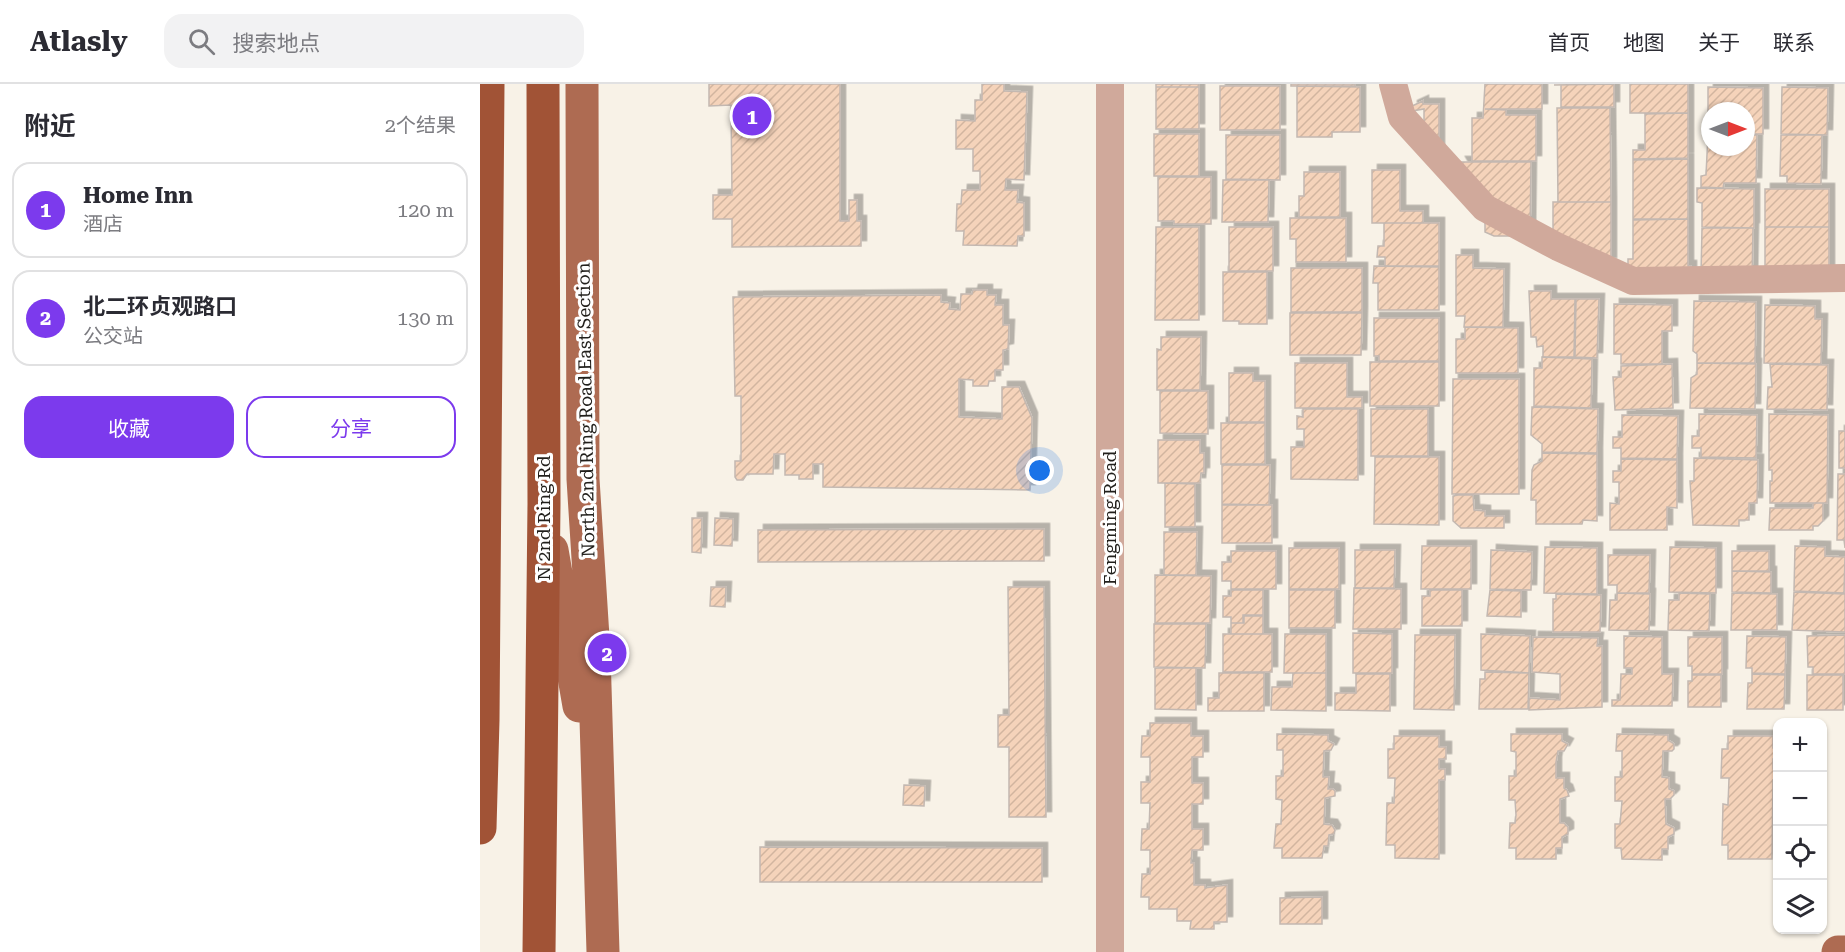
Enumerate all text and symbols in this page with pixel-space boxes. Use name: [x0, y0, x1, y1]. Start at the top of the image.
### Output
search box: [164, 14, 584, 68]
text: Atlasly: [30, 25, 128, 58]
icon: search: [185, 25, 218, 58]
text: 搜索地点: [233, 31, 321, 56]
text: 首页: [1548, 31, 1590, 55]
text: 地图: [1623, 31, 1665, 55]
text: 关于: [1698, 31, 1740, 55]
text: 联系: [1773, 31, 1815, 55]
pin: 1: [732, 93, 772, 138]
north arrow: [1701, 102, 1755, 156]
text: 附近: [24, 111, 76, 141]
text: 2个结果: [385, 113, 456, 137]
text: Home Inn: [83, 183, 193, 208]
text: 1: [40, 198, 51, 222]
text: 120 m: [397, 198, 454, 222]
text: 酒店: [83, 212, 123, 236]
street label: North 2nd Ring Road East Section: [572, 262, 599, 558]
text: 北二环贞观路口: [83, 294, 237, 319]
text: 2: [40, 306, 51, 330]
text: 130 m: [397, 306, 454, 330]
text: 公交站: [83, 324, 143, 348]
button: 收藏: [24, 396, 234, 458]
button: 分享: [246, 396, 456, 458]
street label: Fengming Road: [1099, 450, 1120, 585]
street label: N 2nd Ring Rd: [533, 455, 554, 581]
your location: [1025, 456, 1054, 485]
pin: 2: [588, 630, 626, 676]
map controls: [1773, 718, 1827, 934]
button: +: [1773, 718, 1827, 772]
button: −: [1773, 772, 1827, 826]
button: locate: [1773, 826, 1827, 880]
button: layers: [1773, 880, 1827, 934]

